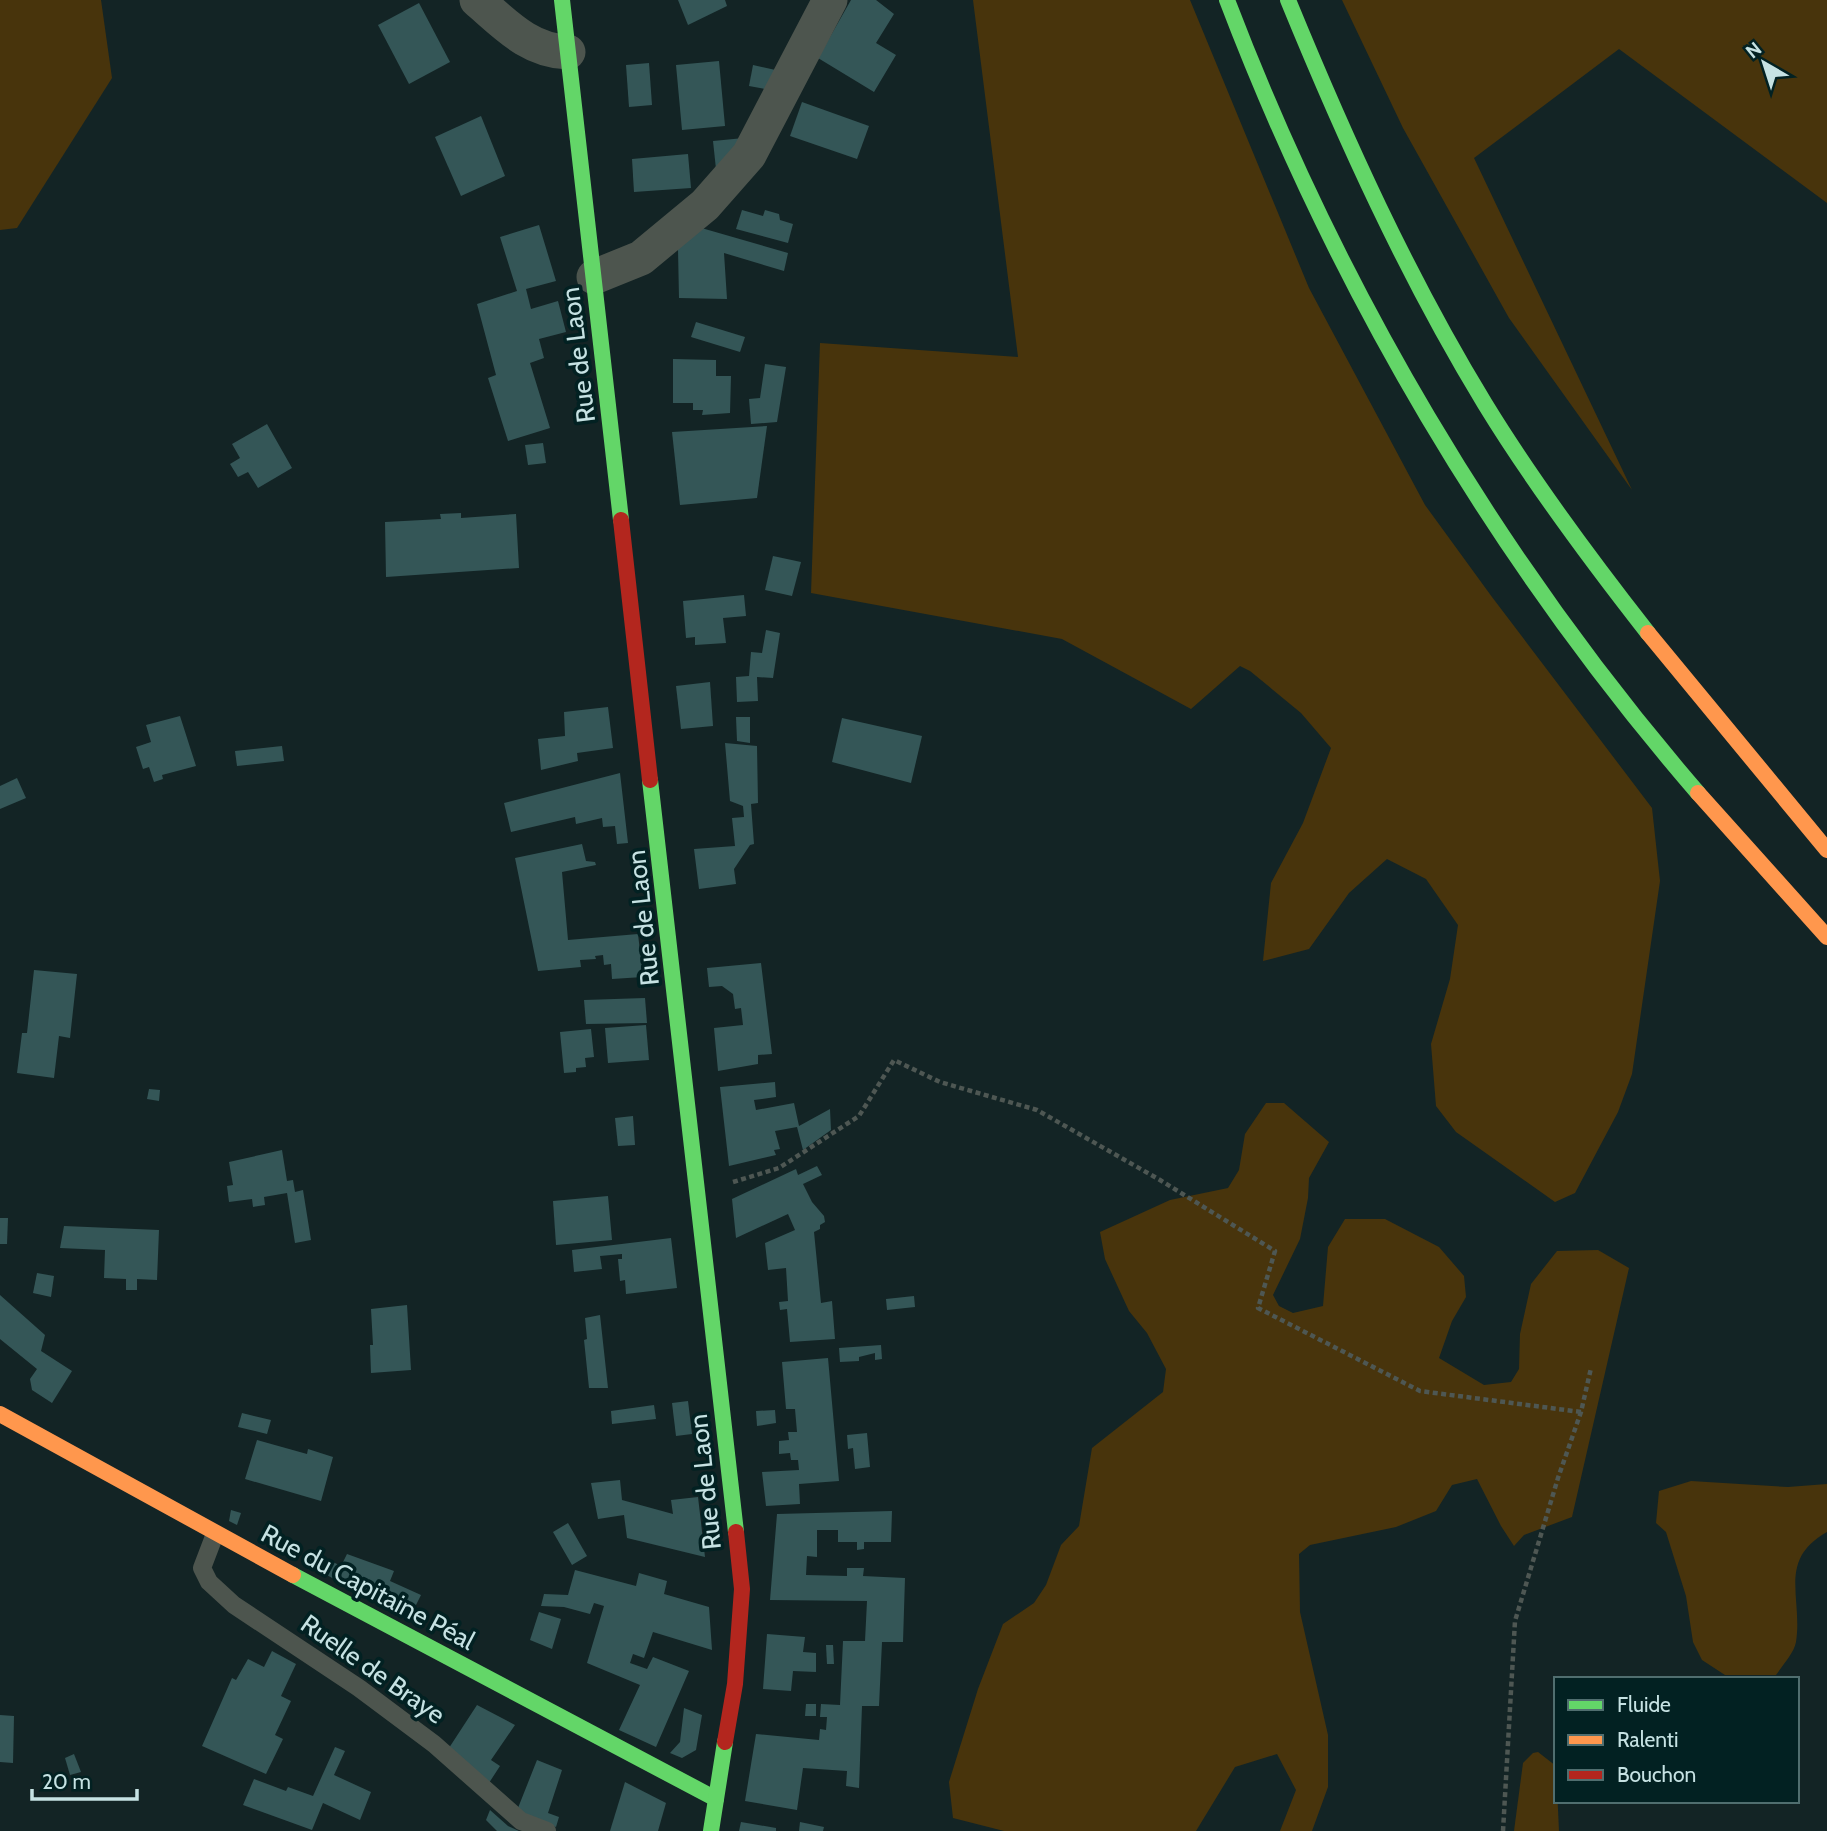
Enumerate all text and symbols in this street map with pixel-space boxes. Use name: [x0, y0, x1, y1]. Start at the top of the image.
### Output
north arrow: [1729, 28, 1799, 98]
text: N: [1741, 37, 1766, 63]
street label: Rue de Laon: [554, 286, 602, 424]
street label: Rue de Laon: [620, 849, 666, 987]
street label: Rue de Laon: [682, 1413, 728, 1551]
street label: Rue du Capitaine Péal: [256, 1517, 480, 1657]
street label: Ruelle de Braye: [295, 1607, 451, 1731]
legend: [1554, 1677, 1799, 1803]
text: Fluide: [1617, 1692, 1671, 1717]
text: Ralenti: [1617, 1727, 1678, 1752]
scale bar: [32, 1758, 136, 1802]
text: Bouchon: [1617, 1762, 1696, 1787]
text: 20 m: [42, 1769, 91, 1794]

